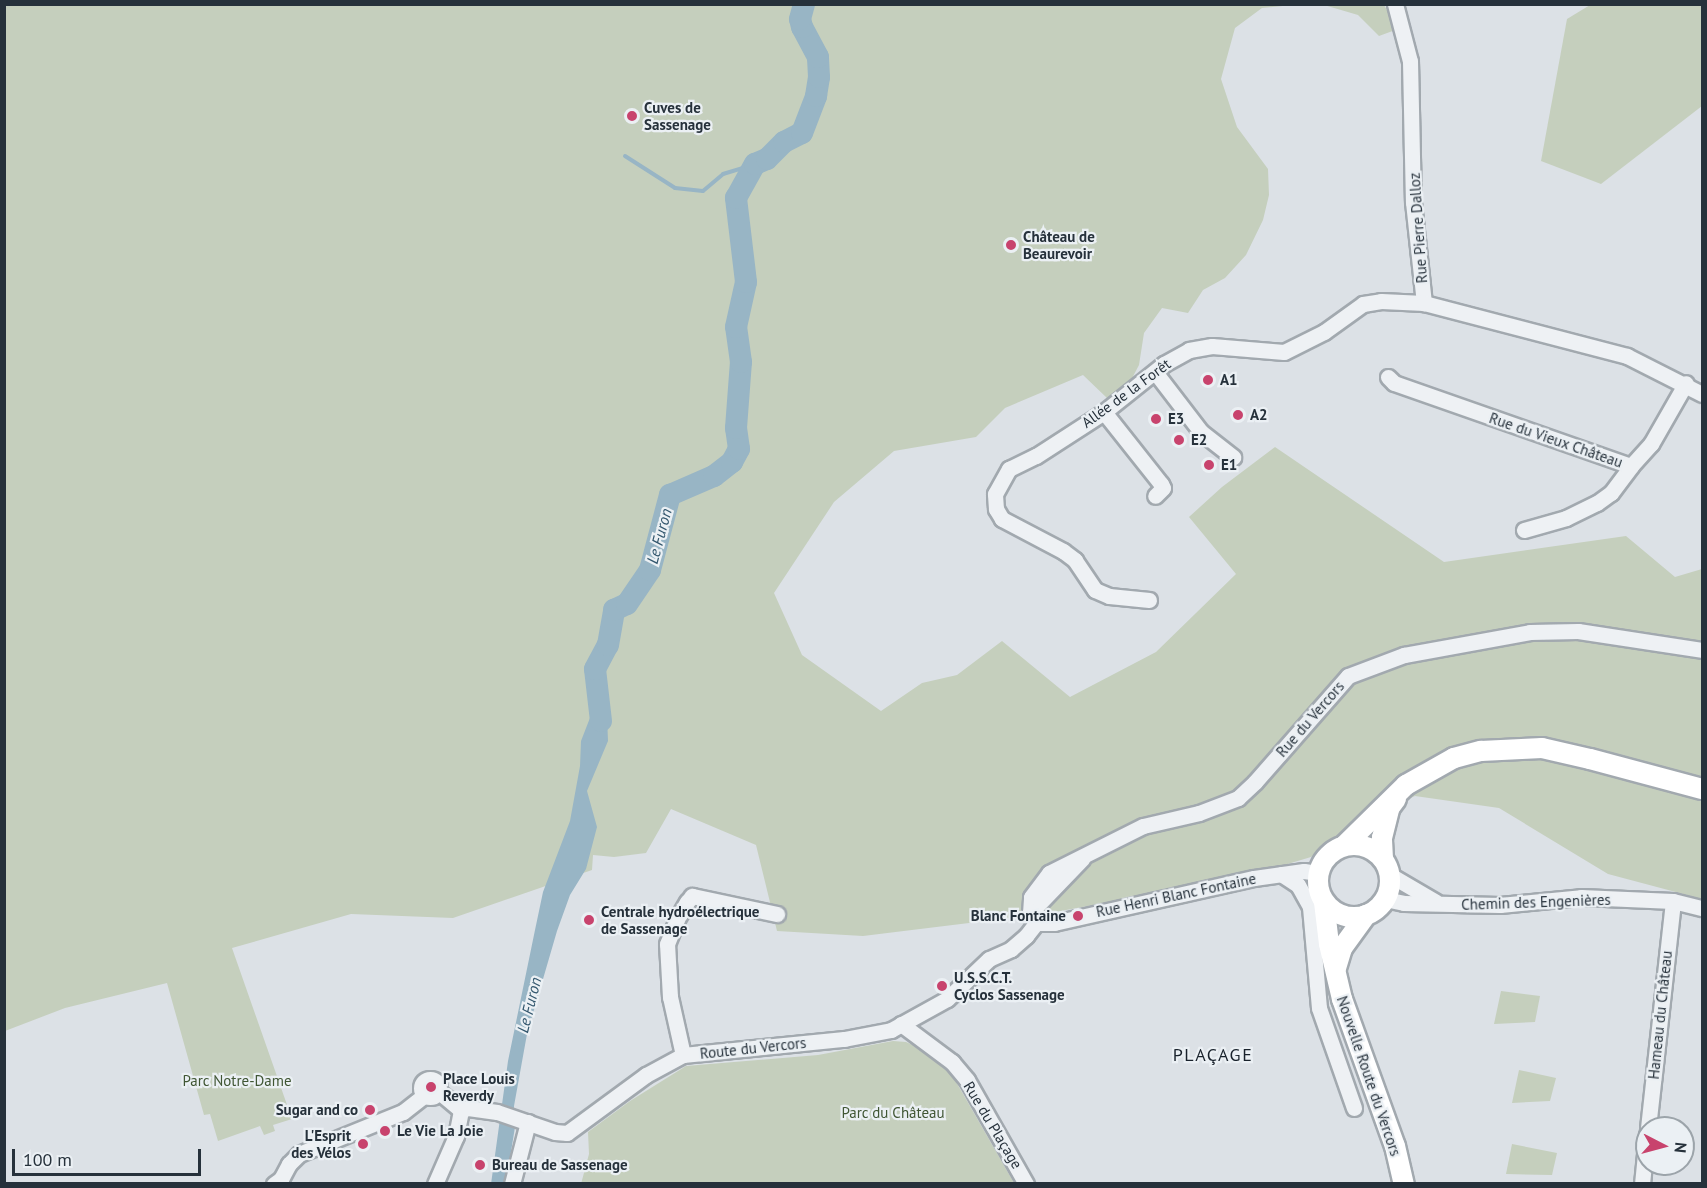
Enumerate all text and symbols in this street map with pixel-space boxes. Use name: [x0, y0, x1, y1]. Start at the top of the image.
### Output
place label: Cuves de Sassenage: [644, 98, 711, 133]
marker: Cuves de Sassenage: [625, 109, 639, 123]
street label: Rue Pierre Dalloz: [1405, 172, 1431, 284]
place label: Château de Beaurevoir: [1023, 227, 1095, 262]
marker: Château de Beaurevoir: [1004, 238, 1018, 252]
street label: Allée de la Forêt: [1078, 355, 1174, 431]
place label: A1: [1220, 371, 1238, 389]
marker: A1: [1201, 373, 1215, 387]
place label: A2: [1250, 406, 1268, 424]
marker: A2: [1231, 408, 1245, 422]
street label: Rue du Vieux Château: [1486, 409, 1626, 471]
place label: E3: [1168, 410, 1184, 428]
marker: E3: [1149, 412, 1163, 426]
place label: E2: [1191, 431, 1207, 449]
marker: E2: [1172, 433, 1186, 447]
place label: E1: [1221, 456, 1237, 474]
marker: E1: [1202, 458, 1216, 472]
water label: Le Furon: [642, 506, 676, 566]
street label: Rue du Vercors: [1272, 677, 1348, 761]
street label: Rue Henri Blanc Fontaine: [1094, 869, 1258, 921]
street label: Chemin des Engenières: [1461, 890, 1611, 914]
place label: Centrale hydroélectrique de Sassenage: [601, 902, 759, 937]
place label: Blanc Fontaine: [970, 907, 1066, 925]
marker: Blanc Fontaine: [1071, 909, 1085, 923]
marker: Centrale hydroélectrique de Sassenage: [582, 913, 596, 927]
street label: Hameau du Château: [1644, 950, 1676, 1080]
place label: U.S.S.C.T. Cyclos Sassenage: [954, 968, 1065, 1003]
water label: Le Furon: [513, 975, 545, 1035]
marker: U.S.S.C.T. Cyclos Sassenage: [935, 979, 949, 993]
street label: Nouvelle Route du Vercors: [1333, 993, 1405, 1159]
street label: Route du Vercors: [699, 1033, 807, 1063]
district label: PLAÇAGE: [1173, 1044, 1253, 1066]
place label: Place Louis Reverdy: [443, 1069, 515, 1104]
park label: Parc Notre-Dame: [182, 1072, 292, 1090]
street label: Rue du Plaçage: [960, 1078, 1026, 1172]
marker: Place Louis Reverdy: [424, 1080, 438, 1094]
place label: Sugar and co: [276, 1101, 358, 1119]
marker: Sugar and co: [363, 1103, 377, 1117]
park label: Parc du Château: [841, 1104, 945, 1122]
north arrow: [1635, 1116, 1695, 1176]
place label: Le Vie La Joie: [397, 1122, 484, 1140]
marker: Le Vie La Joie: [378, 1124, 392, 1138]
place label: L'Esprit des Vélos: [291, 1126, 351, 1161]
scale bar: [15, 1137, 204, 1175]
marker: L'Esprit des Vélos: [356, 1137, 370, 1151]
text: N: [1670, 1141, 1691, 1154]
text: 100 m: [23, 1148, 72, 1171]
place label: Bureau de Sassenage: [492, 1156, 628, 1174]
marker: Bureau de Sassenage: [473, 1158, 487, 1172]

